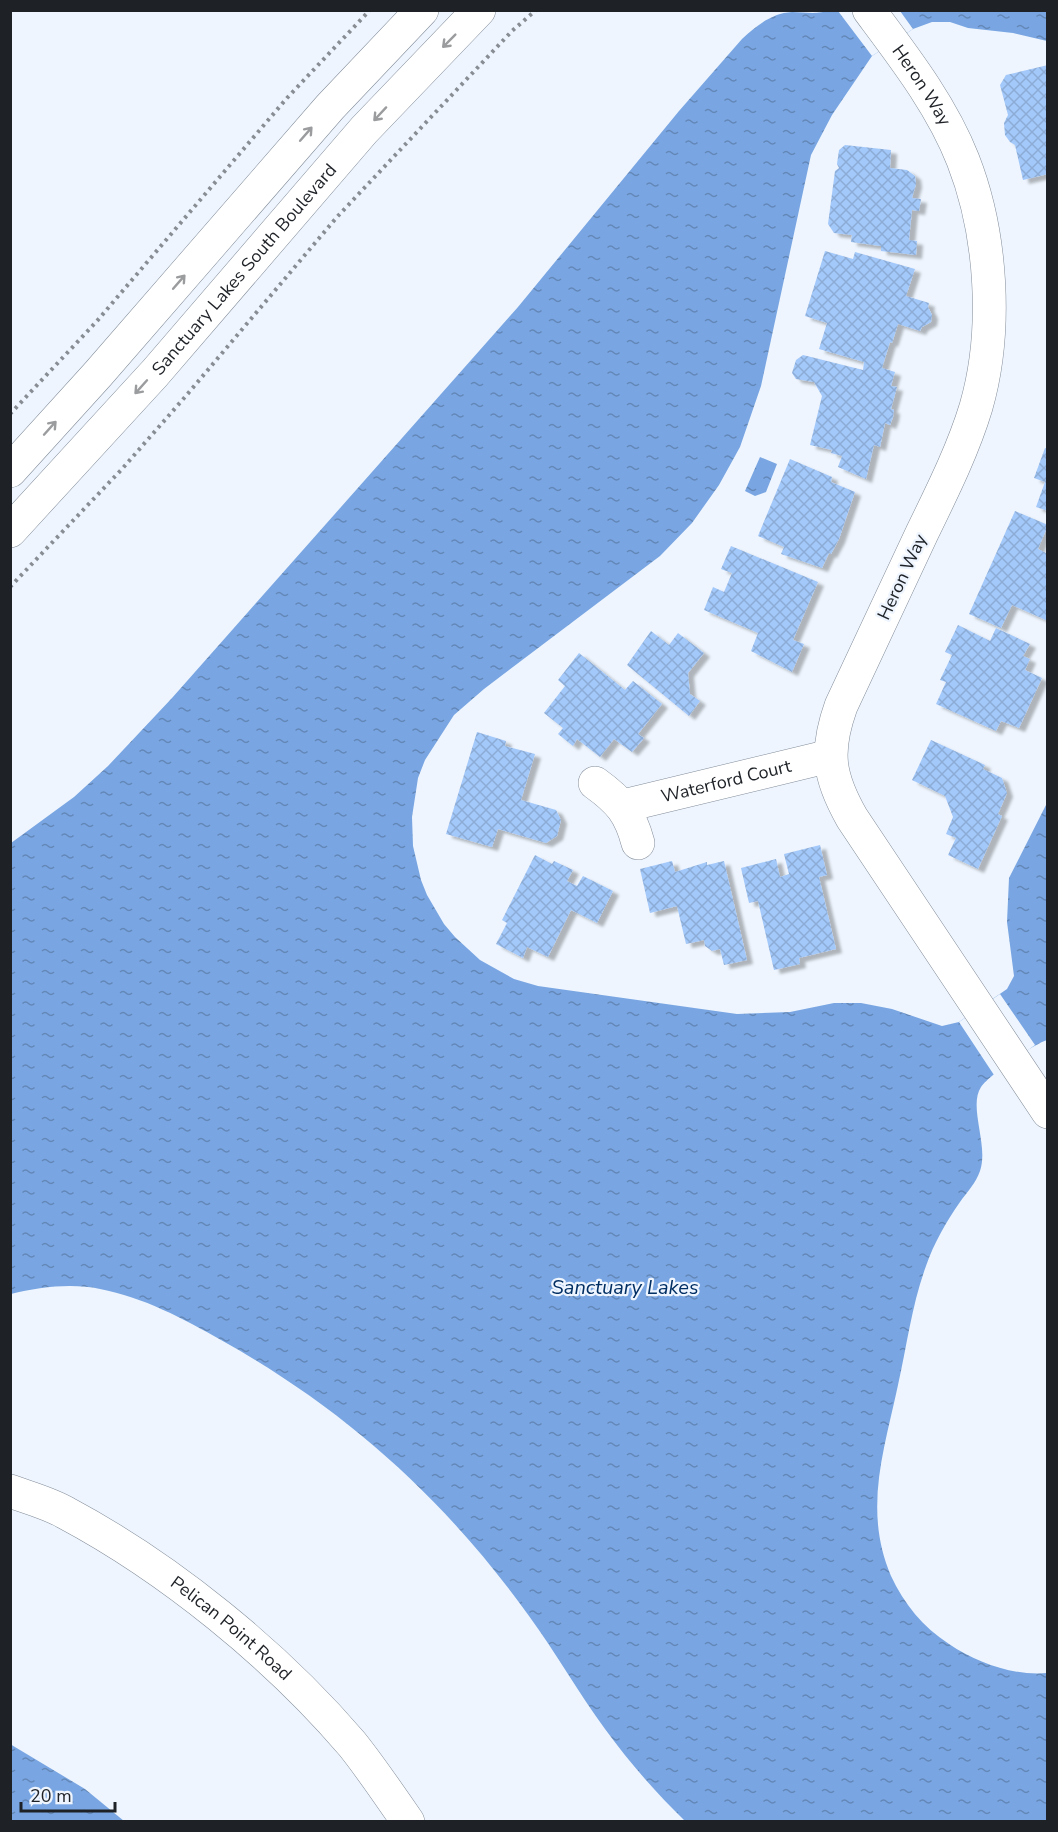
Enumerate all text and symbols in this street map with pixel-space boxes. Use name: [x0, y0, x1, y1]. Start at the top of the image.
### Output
one-way arrow: [442, 33, 457, 48]
street label: Heron Way: [887, 40, 957, 131]
one-way arrow: [373, 106, 387, 121]
one-way arrow: [300, 126, 313, 142]
street label: Sanctuary Lakes South Boulevard: [146, 159, 342, 380]
one-way arrow: [172, 274, 186, 289]
one-way arrow: [134, 380, 148, 395]
one-way arrow: [43, 421, 57, 436]
street label: Heron Way: [872, 530, 933, 624]
street label: Waterford Court: [659, 754, 794, 808]
water label: Sanctuary Lakes: [552, 1274, 699, 1301]
street label: Pelican Point Road: [166, 1570, 297, 1686]
scale bar: [21, 1775, 116, 1813]
text: 20 m: [30, 1784, 72, 1808]

